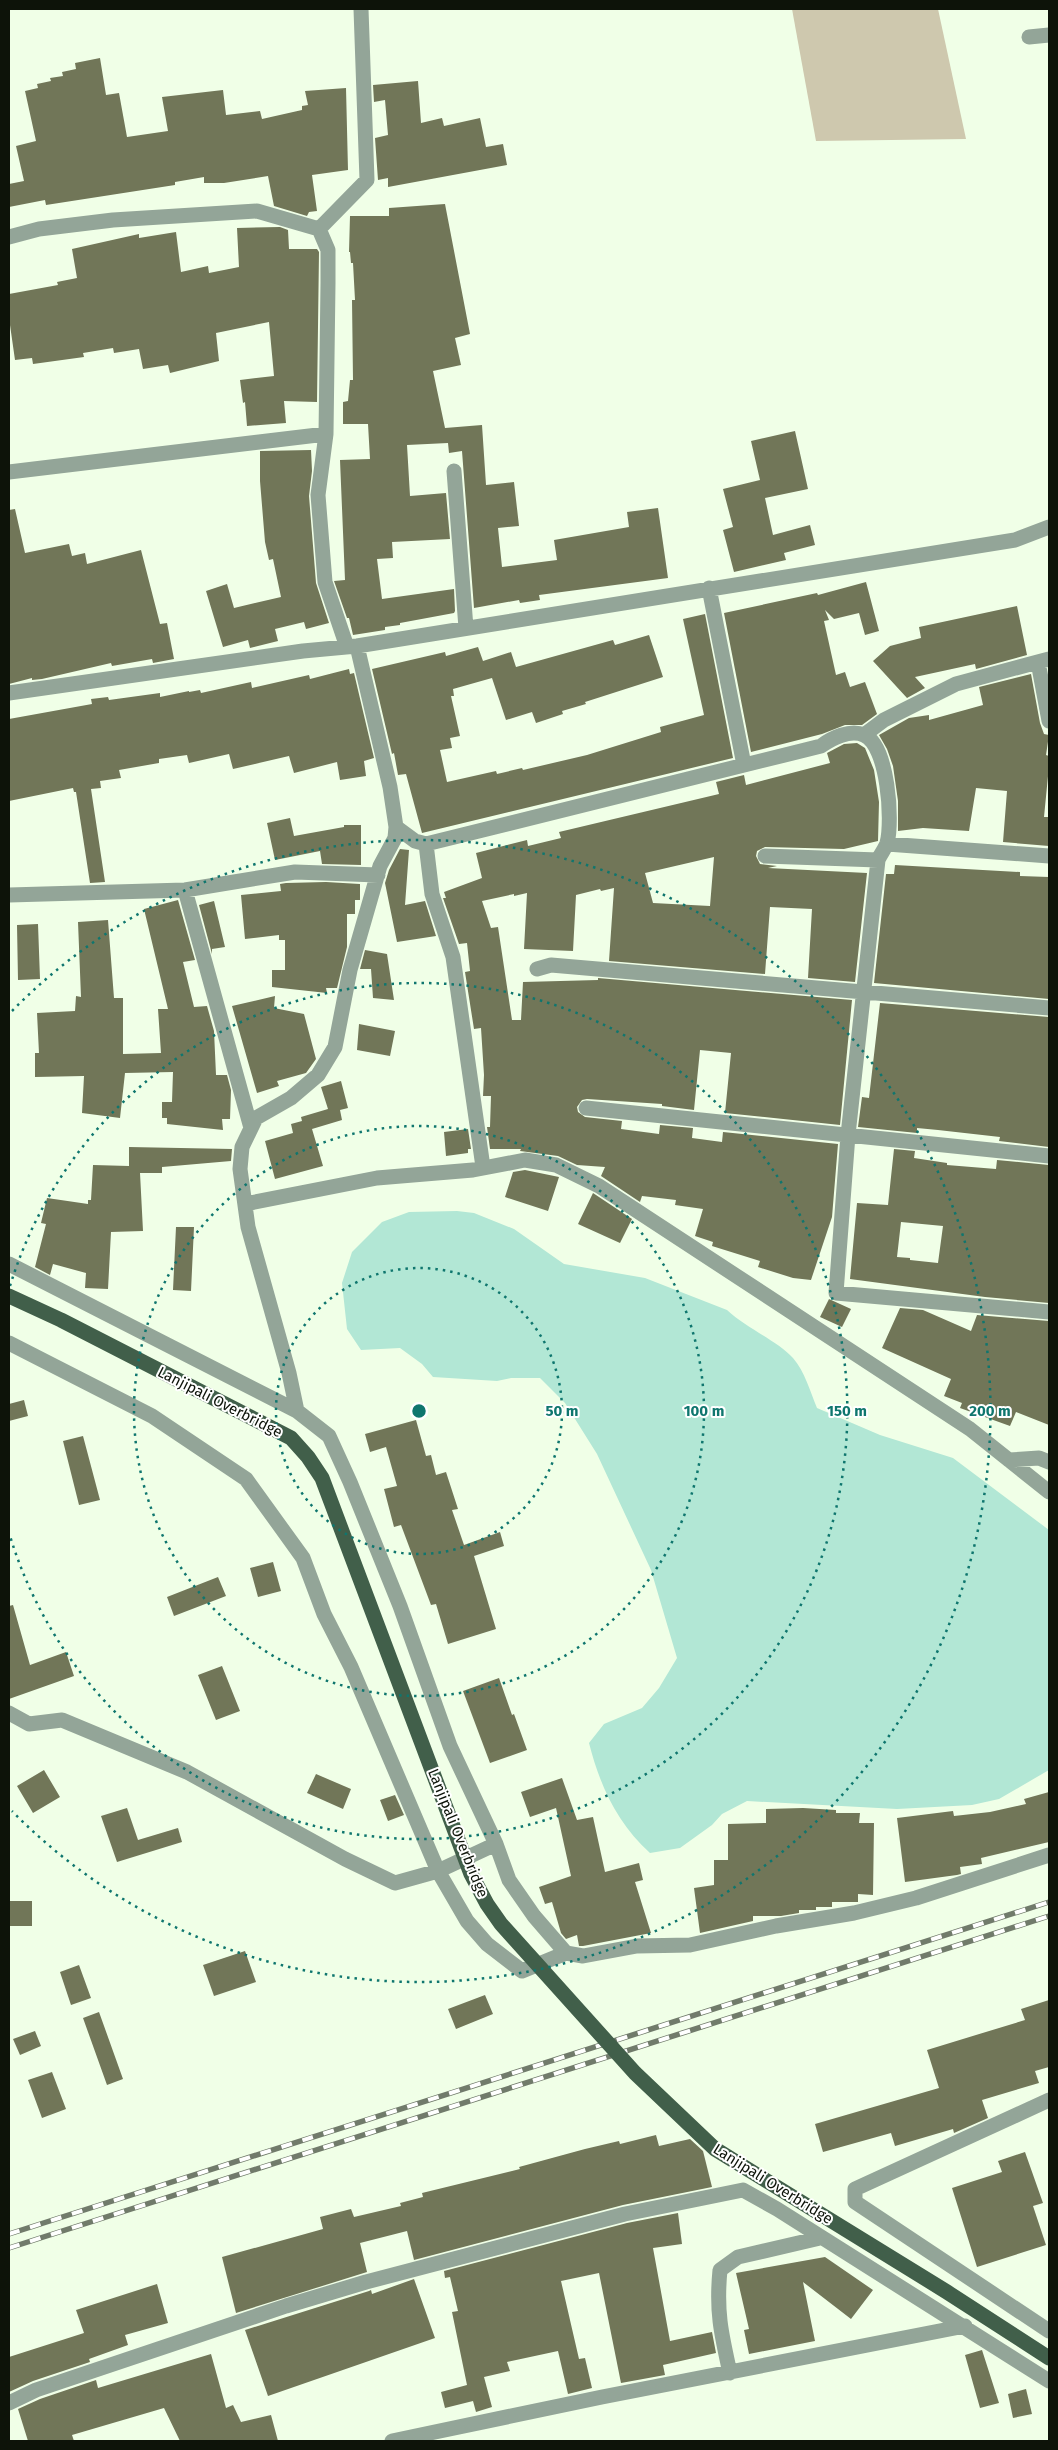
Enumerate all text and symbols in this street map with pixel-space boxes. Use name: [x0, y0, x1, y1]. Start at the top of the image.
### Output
street label: Lanjipali Overbridge: [155, 1363, 285, 1441]
centre of rings: [410, 1402, 428, 1420]
text: 50 m: [545, 1402, 579, 1420]
text: 100 m: [684, 1402, 724, 1420]
text: 150 m: [827, 1402, 867, 1420]
text: 200 m: [969, 1402, 1011, 1420]
street label: Lanjipali Overbridge: [424, 1766, 492, 1900]
street label: Lanjipali Overbridge: [710, 2140, 836, 2228]

